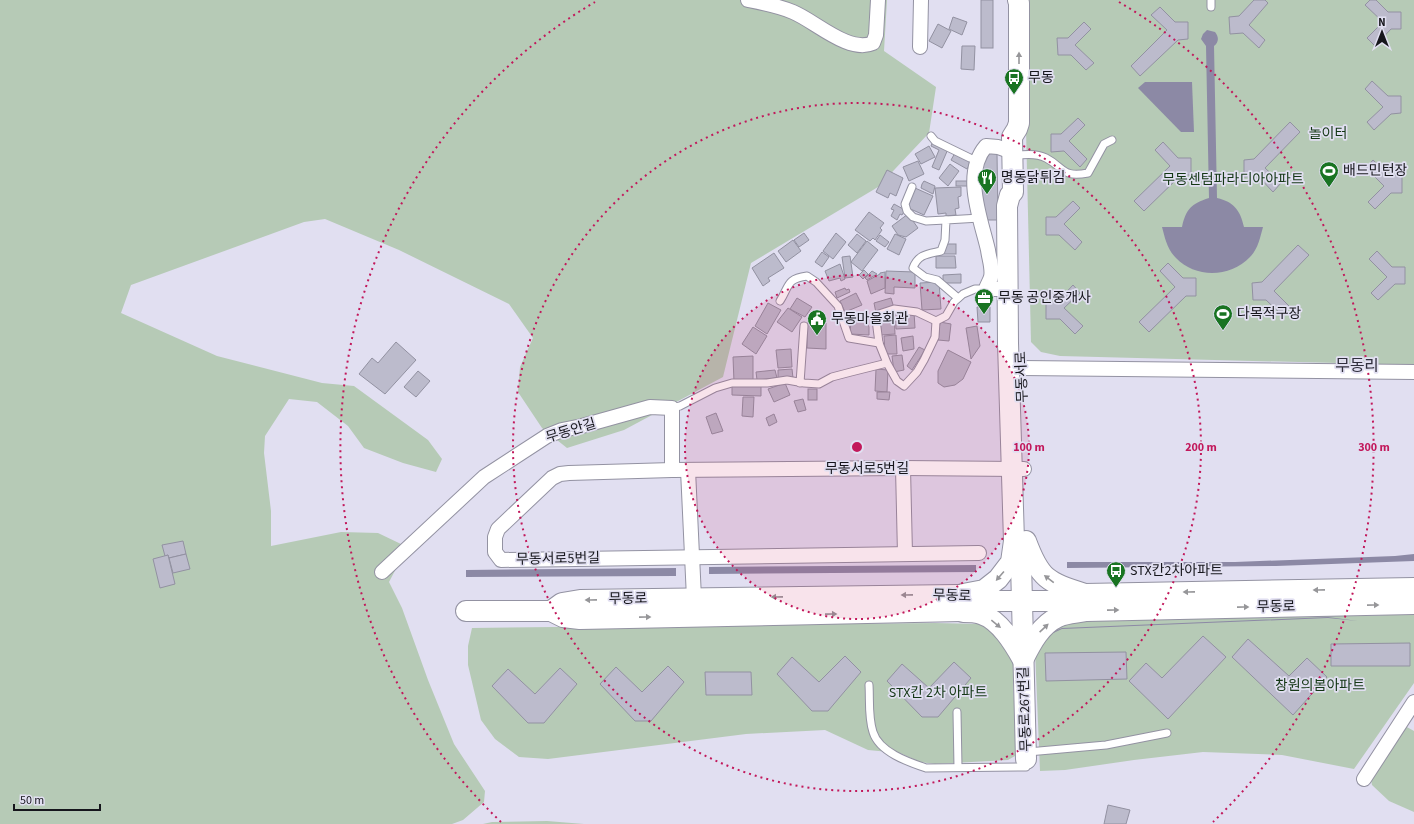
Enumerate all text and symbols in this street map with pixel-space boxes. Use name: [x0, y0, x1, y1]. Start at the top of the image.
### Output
north arrow: [1362, 12, 1402, 52]
text: N: [1378, 15, 1386, 30]
one-way arrow: [1016, 51, 1022, 64]
bus stop icon: 무동: [1003, 67, 1025, 95]
place label: 무동: [1028, 68, 1054, 88]
park label: 놀이터: [1309, 124, 1347, 144]
sports icon: 배드민턴장: [1318, 160, 1340, 188]
place label: 배드민턴장: [1343, 161, 1408, 181]
restaurant icon: 명동닭튀김: [976, 167, 998, 195]
place label: 명동닭튀김: [1001, 168, 1065, 188]
park label: 무동센텀파라디아아파트: [1162, 170, 1304, 190]
office icon: 무동 공인중개사: [973, 287, 995, 315]
place label: 무동 공인중개사: [998, 288, 1091, 308]
sports icon: 다목적구장: [1212, 303, 1234, 331]
place label: 다목적구장: [1237, 304, 1302, 324]
public building icon: 무동마을회관: [806, 308, 828, 336]
place label: 무동마을회관: [831, 309, 908, 329]
street label: 무동서로: [1011, 351, 1033, 403]
district label: 무동리: [1335, 355, 1379, 377]
street label: 무동안길: [543, 414, 599, 448]
text: 100 m: [1013, 439, 1045, 456]
text: 200 m: [1185, 439, 1217, 456]
text: 300 m: [1358, 439, 1390, 456]
centre of rings: [850, 440, 864, 454]
street label: 무동서로5번길: [825, 459, 909, 479]
street label: 무동서로5번길: [516, 548, 600, 570]
bus stop icon: STX칸2차아파트: [1105, 560, 1127, 588]
place label: STX칸2차아파트: [1130, 561, 1223, 581]
one-way arrow: [995, 571, 1004, 581]
one-way arrow: [1044, 575, 1055, 583]
street label: 무동로: [932, 585, 972, 607]
one-way arrow: [1312, 587, 1325, 593]
street label: 무동로: [609, 589, 648, 609]
one-way arrow: [1182, 589, 1195, 595]
one-way arrow: [900, 592, 913, 598]
one-way arrow: [770, 594, 783, 600]
one-way arrow: [584, 597, 597, 603]
street label: 무동로: [1257, 597, 1296, 617]
one-way arrow: [1367, 602, 1380, 608]
one-way arrow: [1237, 604, 1249, 611]
one-way arrow: [1107, 607, 1120, 613]
one-way arrow: [825, 610, 837, 617]
one-way arrow: [639, 614, 651, 621]
one-way arrow: [991, 620, 1002, 629]
one-way arrow: [1039, 623, 1049, 632]
street label: 무동로267번길: [1014, 666, 1036, 752]
park label: 창원의봄아파트: [1275, 676, 1365, 696]
park label: STX칸 2차 아파트: [889, 683, 987, 703]
scale bar: [14, 786, 100, 812]
text: 50 m: [20, 792, 44, 809]

